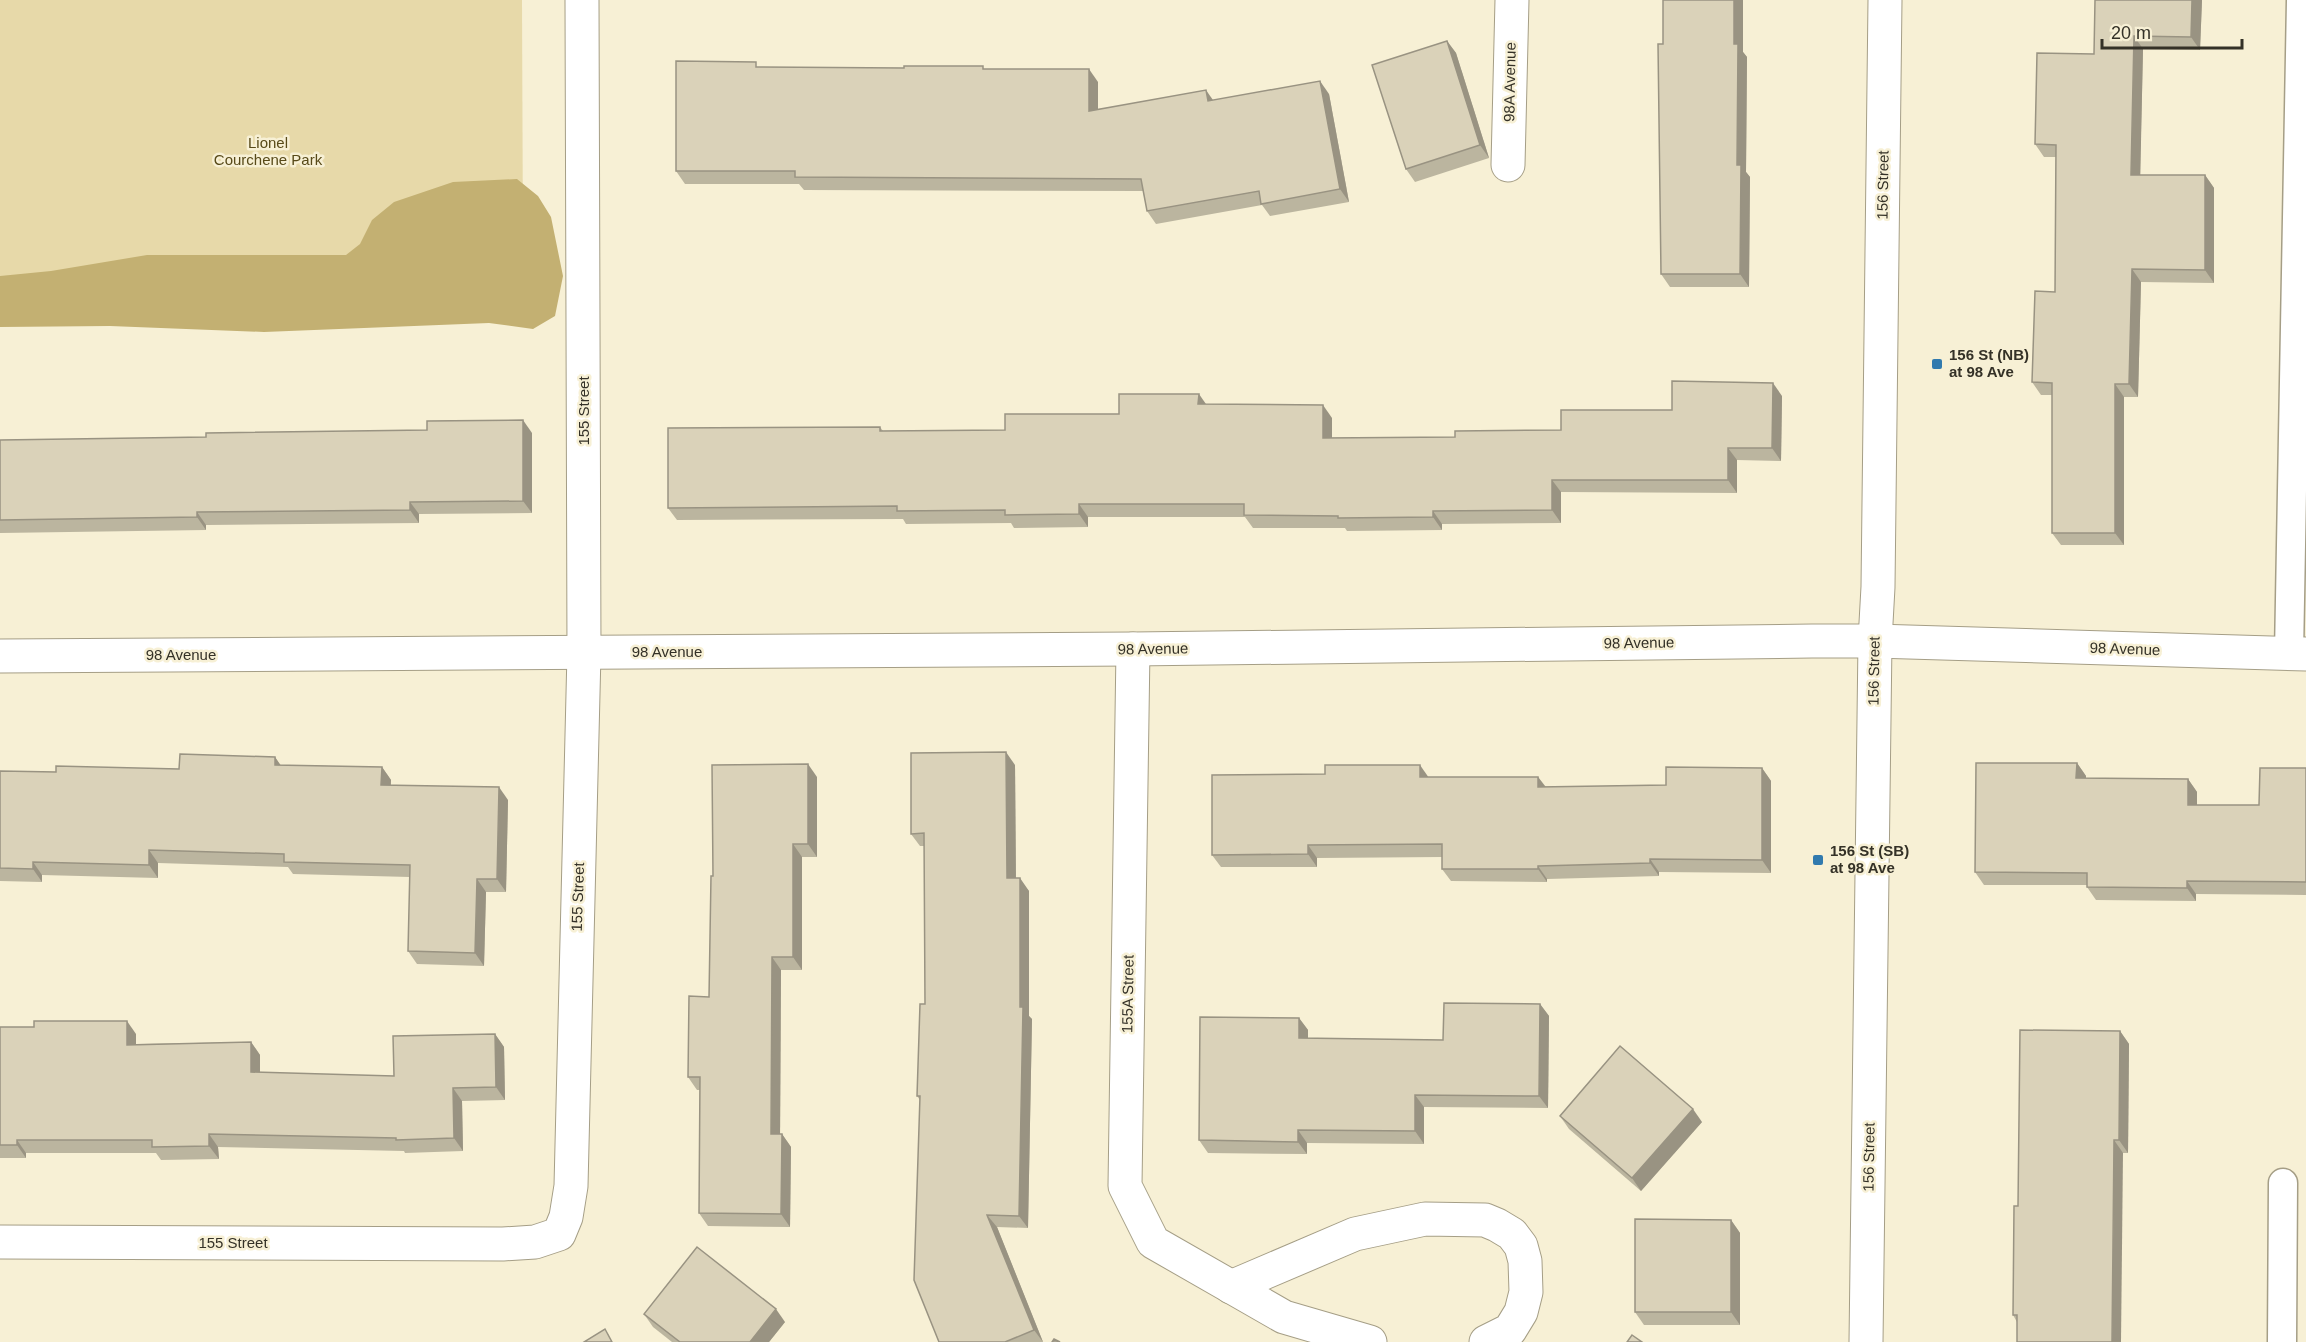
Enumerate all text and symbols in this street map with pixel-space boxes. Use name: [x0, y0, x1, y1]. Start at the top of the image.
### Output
scale bar: [2102, 12, 2242, 50]
text: 20 m: [2111, 23, 2151, 43]
street label: 98A Avenue: [1500, 42, 1519, 122]
park label: Lionel Courchene Park: [214, 134, 323, 168]
street label: 156 Street: [1873, 149, 1892, 220]
place label: 156 St (NB) at 98 Ave: [1949, 346, 2029, 380]
marker: 156 St (NB) at 98 Ave: [1930, 357, 1944, 371]
street label: 155 Street: [575, 376, 592, 446]
street label: 98 Avenue: [1604, 633, 1674, 652]
street label: 156 Street: [1864, 635, 1883, 706]
street label: 98 Avenue: [1118, 639, 1188, 658]
street label: 98 Avenue: [2089, 639, 2161, 658]
street label: 98 Avenue: [632, 643, 702, 660]
street label: 98 Avenue: [146, 646, 216, 663]
place label: 156 St (SB) at 98 Ave: [1830, 842, 1909, 876]
marker: 156 St (SB) at 98 Ave: [1811, 853, 1825, 867]
street label: 155 Street: [568, 861, 587, 932]
street label: 155A Street: [1118, 954, 1137, 1033]
street label: 156 Street: [1859, 1121, 1878, 1192]
street label: 155 Street: [198, 1234, 268, 1251]

